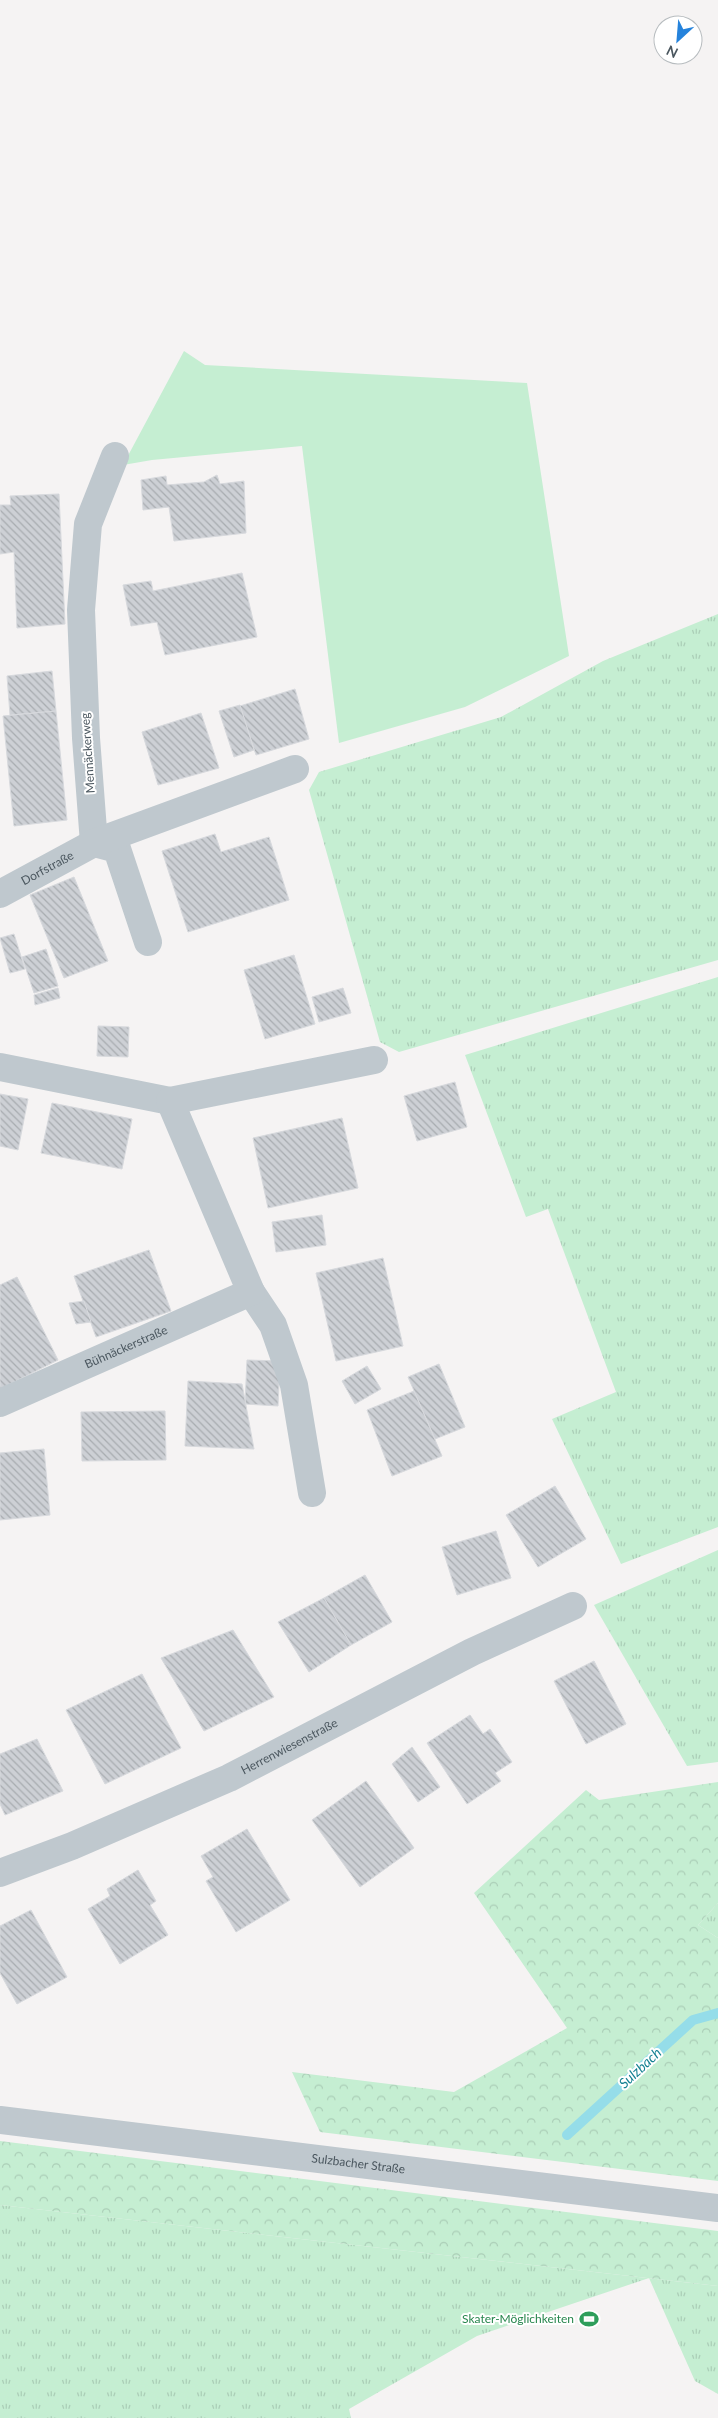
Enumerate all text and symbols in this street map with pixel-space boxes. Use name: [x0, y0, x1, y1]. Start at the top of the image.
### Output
north arrow: [653, 15, 703, 65]
text: N: [664, 42, 681, 62]
street label: Mennäckerweg: [77, 712, 98, 794]
street label: Dorfstraße: [18, 847, 76, 888]
street label: Bühnäckerstraße: [82, 1322, 170, 1372]
street label: Herrenwiesenstraße: [238, 1715, 340, 1777]
water label: Sulzbach: [615, 2044, 664, 2092]
street label: Sulzbacher Straße: [311, 2150, 406, 2177]
sports icon: Skater-Möglichkeiten: [578, 2308, 600, 2330]
place label: Skater-Möglichkeiten: [462, 2311, 574, 2326]

